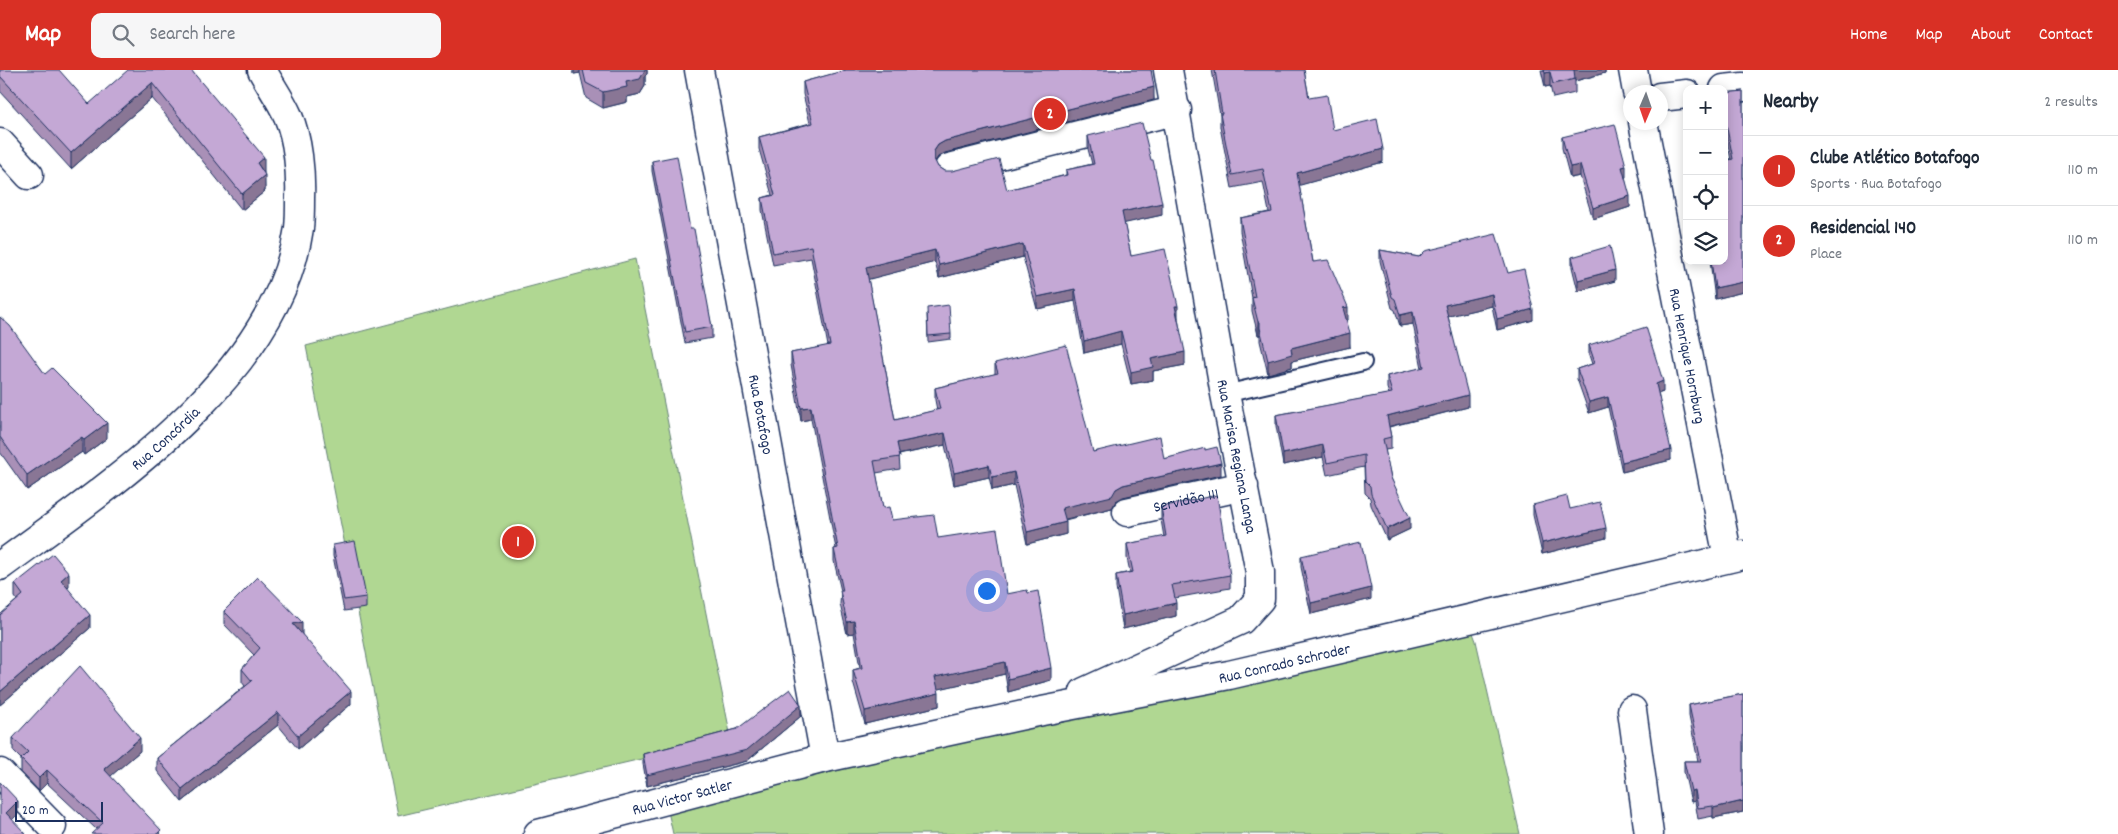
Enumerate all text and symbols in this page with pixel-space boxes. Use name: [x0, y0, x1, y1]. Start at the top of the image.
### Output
search box: [91, 13, 441, 58]
text: Map: [25, 18, 61, 52]
icon: search: [109, 21, 137, 49]
text: Search here: [149, 22, 235, 49]
text: Home: [1850, 23, 1887, 48]
text: Map: [1915, 23, 1943, 48]
text: About: [1971, 23, 2011, 48]
text: Contact: [2039, 23, 2093, 48]
north arrow: [1623, 85, 1668, 130]
map controls: [1683, 85, 1728, 265]
button: +: [1683, 85, 1728, 130]
text: Nearby: [1763, 88, 1818, 118]
text: 2 results: [2044, 91, 2098, 114]
pin: 2: [1034, 95, 1066, 133]
button: −: [1683, 130, 1728, 175]
text: Clube Atlético Botafogo: [1810, 146, 1979, 173]
text: 1: [1777, 159, 1781, 182]
text: 110 m: [2068, 159, 2098, 182]
text: Sports · Rua Botafogo: [1810, 173, 1942, 196]
button: locate: [1683, 175, 1728, 220]
text: Residencial 140: [1810, 216, 1916, 243]
button: layers: [1683, 220, 1728, 265]
text: 2: [1776, 229, 1783, 252]
text: 110 m: [2068, 229, 2098, 252]
text: Place: [1810, 243, 1842, 266]
street label: Rua Henrique Hornburg: [1662, 286, 1711, 426]
street label: Rua Botafogo: [741, 373, 778, 457]
street label: Rua Marisa Regiana Langa: [1209, 378, 1262, 536]
street label: Rua Concórdia: [127, 402, 207, 477]
street label: Servidão 111: [1151, 483, 1221, 520]
pin: 1: [502, 523, 534, 561]
your location: [974, 578, 1000, 604]
street label: Rua Conrado Schroder: [1217, 638, 1353, 691]
street label: Rua Victor Satler: [630, 774, 735, 823]
scale bar: [15, 799, 102, 822]
text: 20 m: [22, 801, 49, 821]

